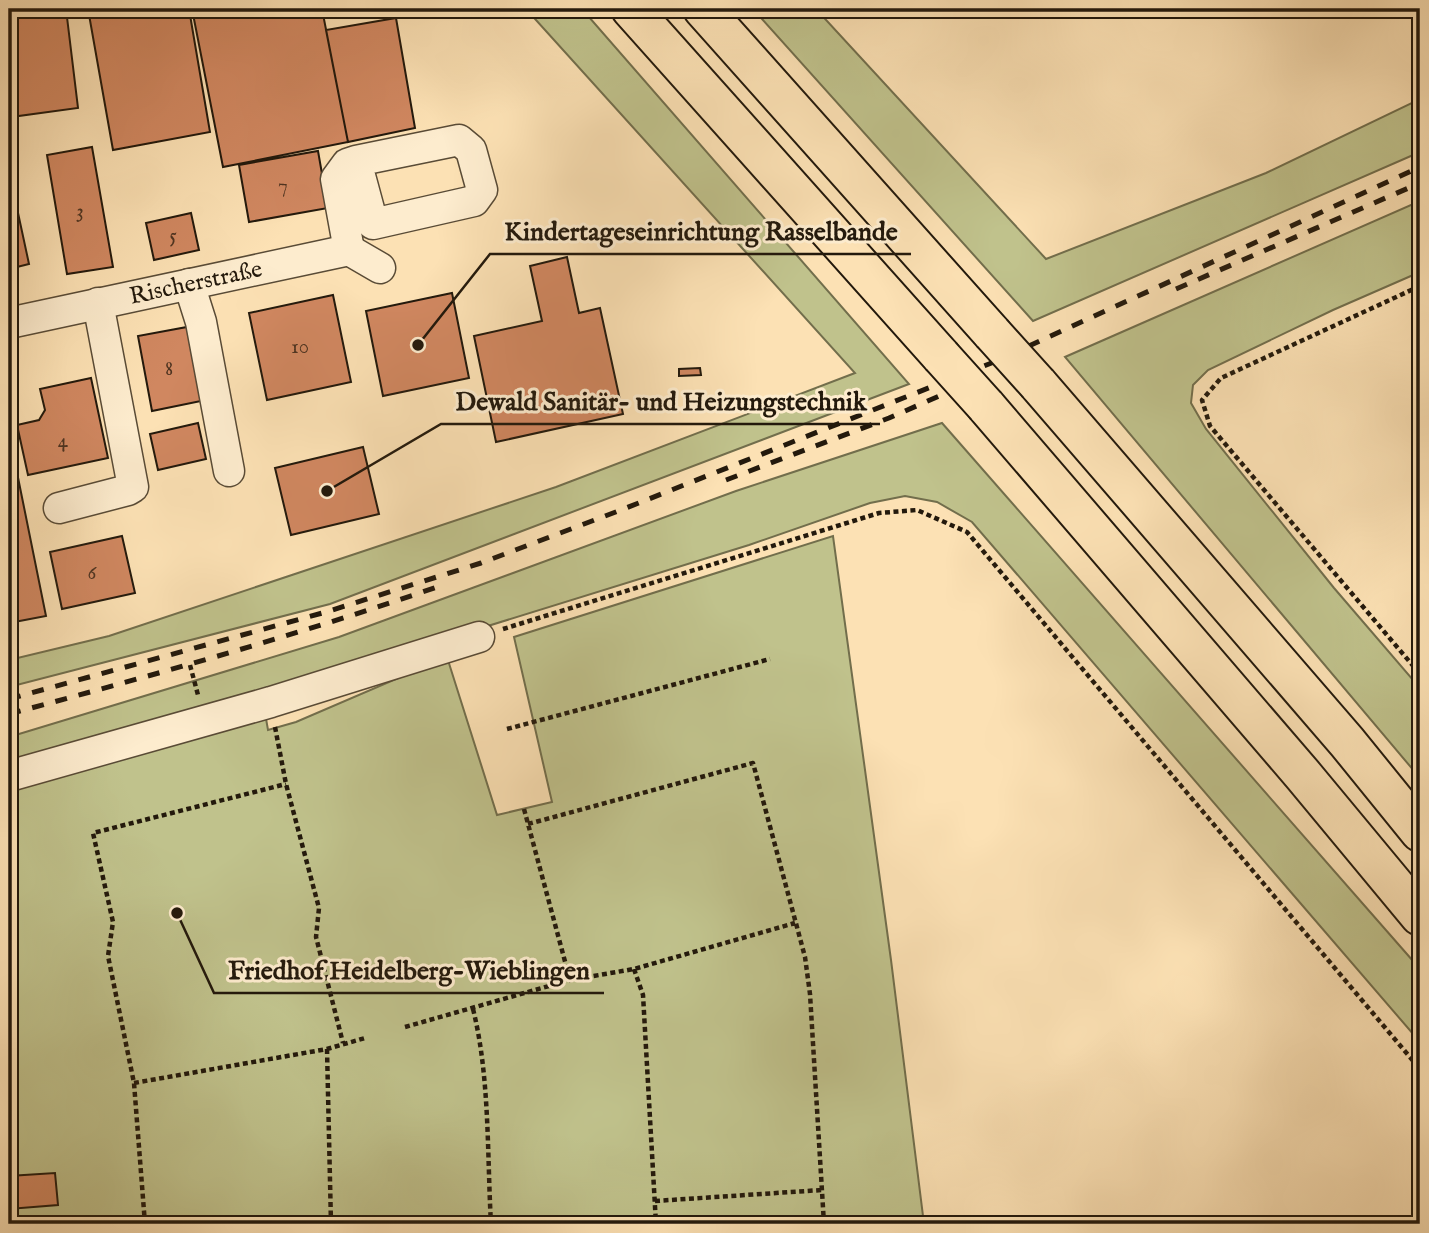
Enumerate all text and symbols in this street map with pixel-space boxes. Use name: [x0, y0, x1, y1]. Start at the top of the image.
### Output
house number: 7: [278, 173, 288, 200]
house number: 3: [76, 198, 84, 225]
callout: Kindertageseinrichtung Rasselbande: [490, 207, 911, 254]
text: Kindertageseinrichtung Rasselbande: [504, 216, 898, 249]
house number: 5: [169, 223, 177, 250]
street label: Rischerstraße: [126, 254, 265, 312]
house number: 10: [291, 334, 309, 361]
house number: 8: [165, 356, 173, 383]
callout: Dewald Sanitär- und Heizungstechnik: [441, 377, 880, 424]
text: Dewald Sanitär- und Heizungstechnik: [455, 386, 868, 419]
house number: 4: [58, 428, 69, 455]
house number: 6: [88, 560, 98, 587]
callout: Friedhof Heidelberg-Wieblingen: [214, 946, 604, 993]
text: Friedhof Heidelberg-Wieblingen: [228, 955, 590, 988]

